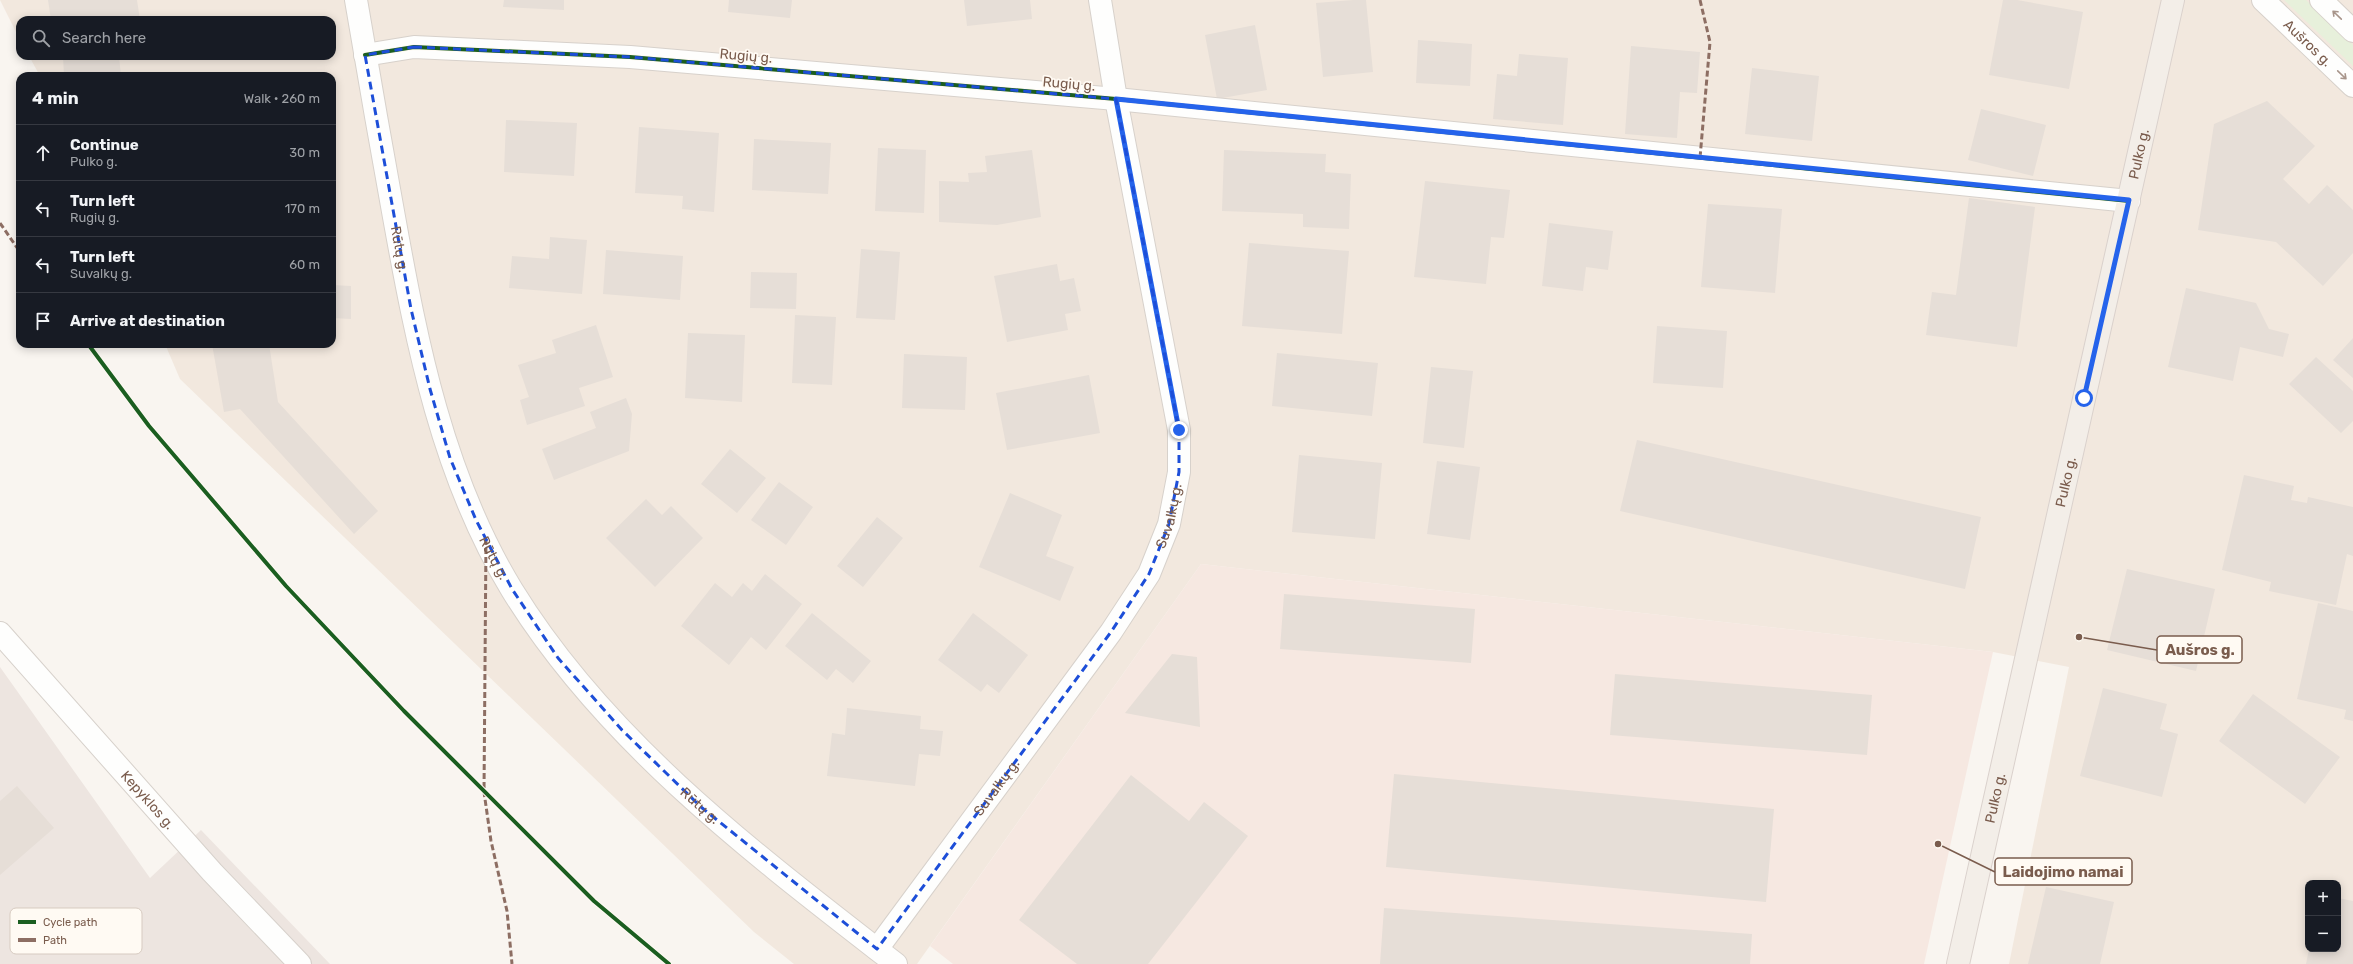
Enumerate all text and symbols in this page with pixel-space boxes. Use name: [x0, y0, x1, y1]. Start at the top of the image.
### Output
one-way arrow: [2332, 10, 2342, 20]
search box: [16, 16, 336, 60]
street label: Aušros g.: [2280, 16, 2336, 70]
icon: search: [30, 27, 52, 49]
text: Search here: [62, 29, 146, 47]
street label: Rugių g.: [719, 45, 773, 67]
one-way arrow: [2337, 70, 2347, 80]
street label: Rugių g.: [1042, 73, 1096, 95]
text: 4 min: [32, 88, 79, 108]
text: Walk · 260 m: [244, 91, 320, 106]
street label: Pulko g.: [2125, 127, 2153, 181]
text: Continue: [70, 136, 139, 154]
icon: ahead: [32, 142, 54, 164]
text: 30 m: [289, 145, 320, 160]
text: Pulko g.: [70, 154, 117, 169]
text: Turn left: [70, 192, 135, 210]
icon: left: [32, 198, 54, 220]
text: 170 m: [285, 201, 320, 216]
text: Rugių g.: [70, 210, 119, 225]
street label: Rūtų g.: [387, 225, 413, 274]
text: Turn left: [70, 248, 135, 266]
icon: left: [32, 254, 54, 276]
text: 60 m: [289, 257, 320, 272]
text: Suvalkų g.: [70, 266, 132, 281]
icon: arrive: [32, 310, 54, 332]
text: Arrive at destination: [70, 312, 225, 330]
route start: [2075, 389, 2093, 407]
route end: [1170, 421, 1188, 439]
street label: Pulko g.: [2052, 455, 2079, 509]
street label: Suvalkų g.: [1152, 482, 1185, 551]
street label: Rūtų g.: [476, 533, 512, 583]
callout: Aušros g.: [2157, 636, 2242, 663]
text: Aušros g.: [2165, 641, 2235, 659]
street label: Suvalkų g.: [970, 755, 1023, 819]
street label: Kepyklos g.: [117, 767, 178, 833]
street label: Pulko g.: [1981, 771, 2009, 825]
street label: Rūtų g.: [677, 784, 723, 827]
callout: Laidojimo namai: [1995, 858, 2132, 885]
text: Laidojimo namai: [2002, 863, 2124, 881]
map controls: [2305, 880, 2341, 952]
button: +: [2305, 880, 2341, 916]
legend: [10, 908, 142, 954]
text: Cycle path: [43, 916, 97, 929]
button: −: [2305, 916, 2341, 952]
text: Path: [43, 934, 67, 947]

